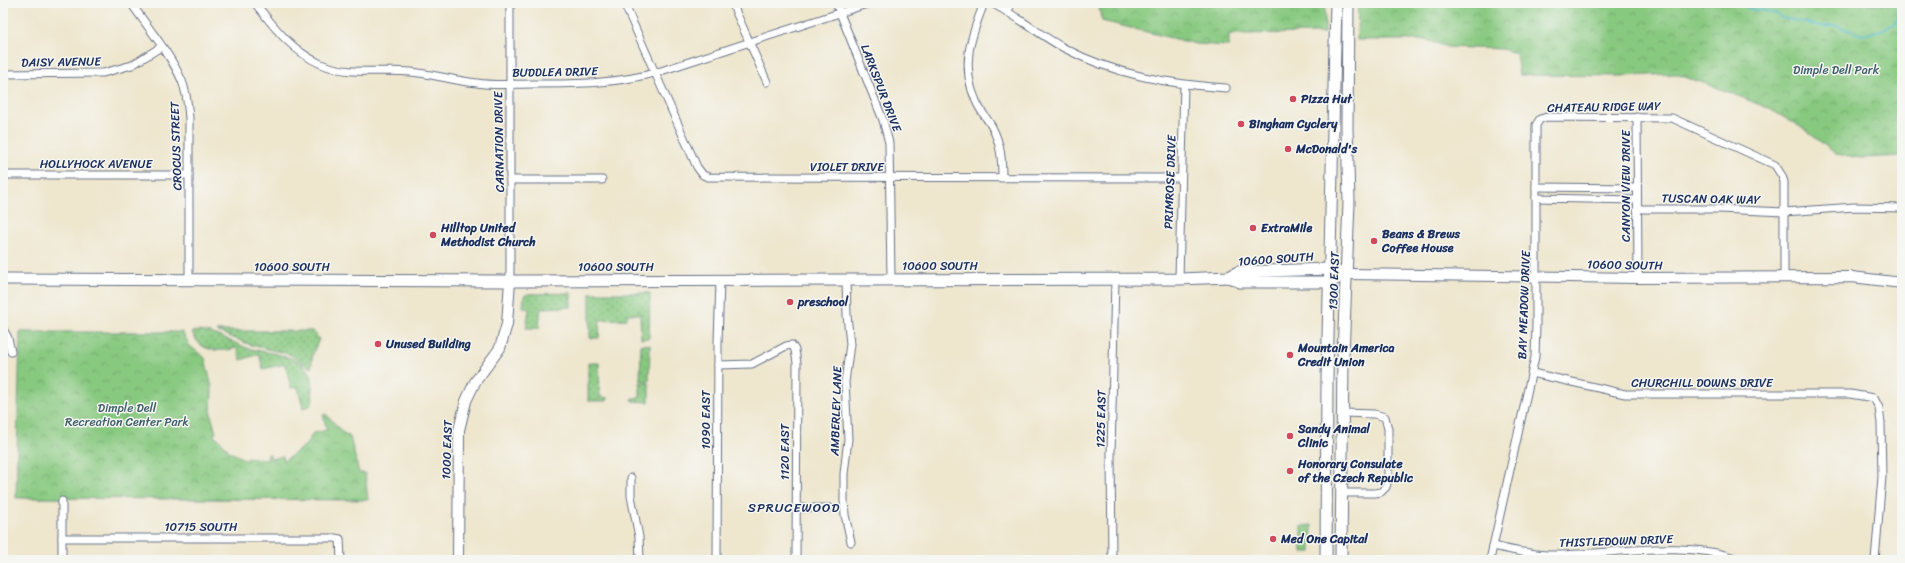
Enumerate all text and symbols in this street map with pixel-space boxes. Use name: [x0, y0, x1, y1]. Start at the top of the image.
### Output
street label: LARKSPUR DRIVE: [854, 41, 908, 136]
street label: DAISY AVENUE: [21, 50, 102, 74]
park label: Dimple Dell Park: [1793, 59, 1880, 81]
street label: BUDDLEA DRIVE: [512, 60, 599, 84]
place label: Pizza Hut: [1301, 88, 1353, 110]
street label: CARNATION DRIVE: [487, 90, 511, 192]
marker: Pizza Hut: [1288, 94, 1298, 104]
street label: CHATEAU RIDGE WAY: [1547, 95, 1661, 119]
street label: CROCUS STREET: [163, 101, 189, 191]
place label: Bingham Cyclery: [1249, 113, 1338, 135]
marker: Bingham Cyclery: [1236, 119, 1246, 129]
street label: CANYON VIEW DRIVE: [1615, 129, 1637, 242]
street label: PRIMROSE DRIVE: [1157, 133, 1183, 230]
place label: McDonald's: [1295, 138, 1358, 160]
marker: McDonald's: [1283, 144, 1293, 154]
street label: HOLLYHOCK AVENUE: [40, 153, 154, 175]
street label: VIOLET DRIVE: [810, 156, 885, 178]
street label: TUSCAN OAK WAY: [1661, 187, 1762, 211]
place label: Hilltop United Methodist Church: [440, 217, 536, 253]
place label: ExtraMile: [1261, 217, 1313, 239]
marker: ExtraMile: [1248, 223, 1258, 233]
place label: Beans & Brews Coffee House: [1381, 223, 1461, 259]
marker: Hilltop United Methodist Church: [428, 230, 438, 240]
marker: Beans & Brews Coffee House: [1369, 236, 1379, 246]
street label: 10600 SOUTH: [1237, 245, 1315, 273]
street label: BAY MEADOW DRIVE: [1511, 249, 1537, 360]
street label: 1300 EAST: [1322, 251, 1346, 311]
street label: 10600 SOUTH: [1587, 253, 1664, 277]
street label: 10600 SOUTH: [902, 255, 978, 277]
street label: 10600 SOUTH: [254, 256, 330, 278]
street label: 10600 SOUTH: [578, 256, 654, 278]
place label: preschool: [797, 291, 849, 313]
marker: preschool: [785, 297, 795, 307]
place label: Unused Building: [386, 333, 472, 355]
place label: Mountain America Credit Union: [1297, 337, 1395, 373]
marker: Unused Building: [373, 339, 383, 349]
marker: Mountain America Credit Union: [1285, 350, 1295, 360]
street label: AMBERLEY LANE: [823, 365, 849, 457]
street label: CHURCHILL DOWNS DRIVE: [1631, 372, 1774, 394]
street label: 1225 EAST: [1089, 389, 1113, 448]
street label: 1090 EAST: [695, 390, 717, 450]
park label: Dimple Dell Recreation Center Park: [65, 397, 189, 433]
place label: Sandy Animal Clinic: [1297, 418, 1371, 454]
street label: 1000 EAST: [435, 419, 459, 480]
street label: 1120 EAST: [774, 423, 796, 480]
marker: Sandy Animal Clinic: [1285, 431, 1295, 441]
place label: Honorary Consulate of the Czech Republic: [1297, 453, 1414, 489]
marker: Honorary Consulate of the Czech Republic: [1285, 466, 1295, 476]
district label: SPRUCEWOOD: [748, 496, 840, 519]
street label: 10715 SOUTH: [164, 516, 238, 538]
place label: Med One Capital: [1280, 528, 1368, 550]
street label: THISTLEDOWN DRIVE: [1559, 528, 1675, 554]
marker: Med One Capital: [1268, 534, 1278, 544]

